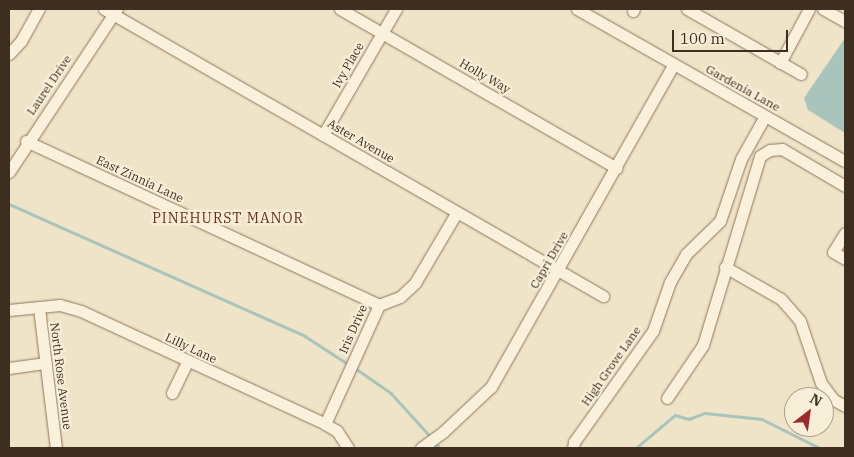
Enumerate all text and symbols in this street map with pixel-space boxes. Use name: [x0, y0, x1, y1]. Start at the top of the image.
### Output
scale bar: [674, 20, 790, 52]
text: 100 m: [680, 29, 725, 48]
street label: Ivy Place: [329, 40, 367, 90]
street label: Laurel Drive: [24, 52, 74, 118]
street label: Holly Way: [457, 56, 513, 96]
street label: Gardenia Lane: [703, 62, 783, 114]
street label: Aster Avenue: [325, 116, 397, 166]
street label: East Zinnia Lane: [94, 152, 186, 206]
district label: PINEHURST MANOR: [150, 210, 306, 226]
street label: Capri Drive: [527, 229, 571, 291]
street label: Iris Drive: [336, 302, 370, 356]
street label: North Rose Avenue: [47, 322, 75, 430]
street label: High Grove Lane: [578, 323, 644, 409]
street label: Lilly Lane: [163, 330, 219, 366]
north arrow: [784, 387, 834, 437]
text: N: [807, 389, 825, 410]

